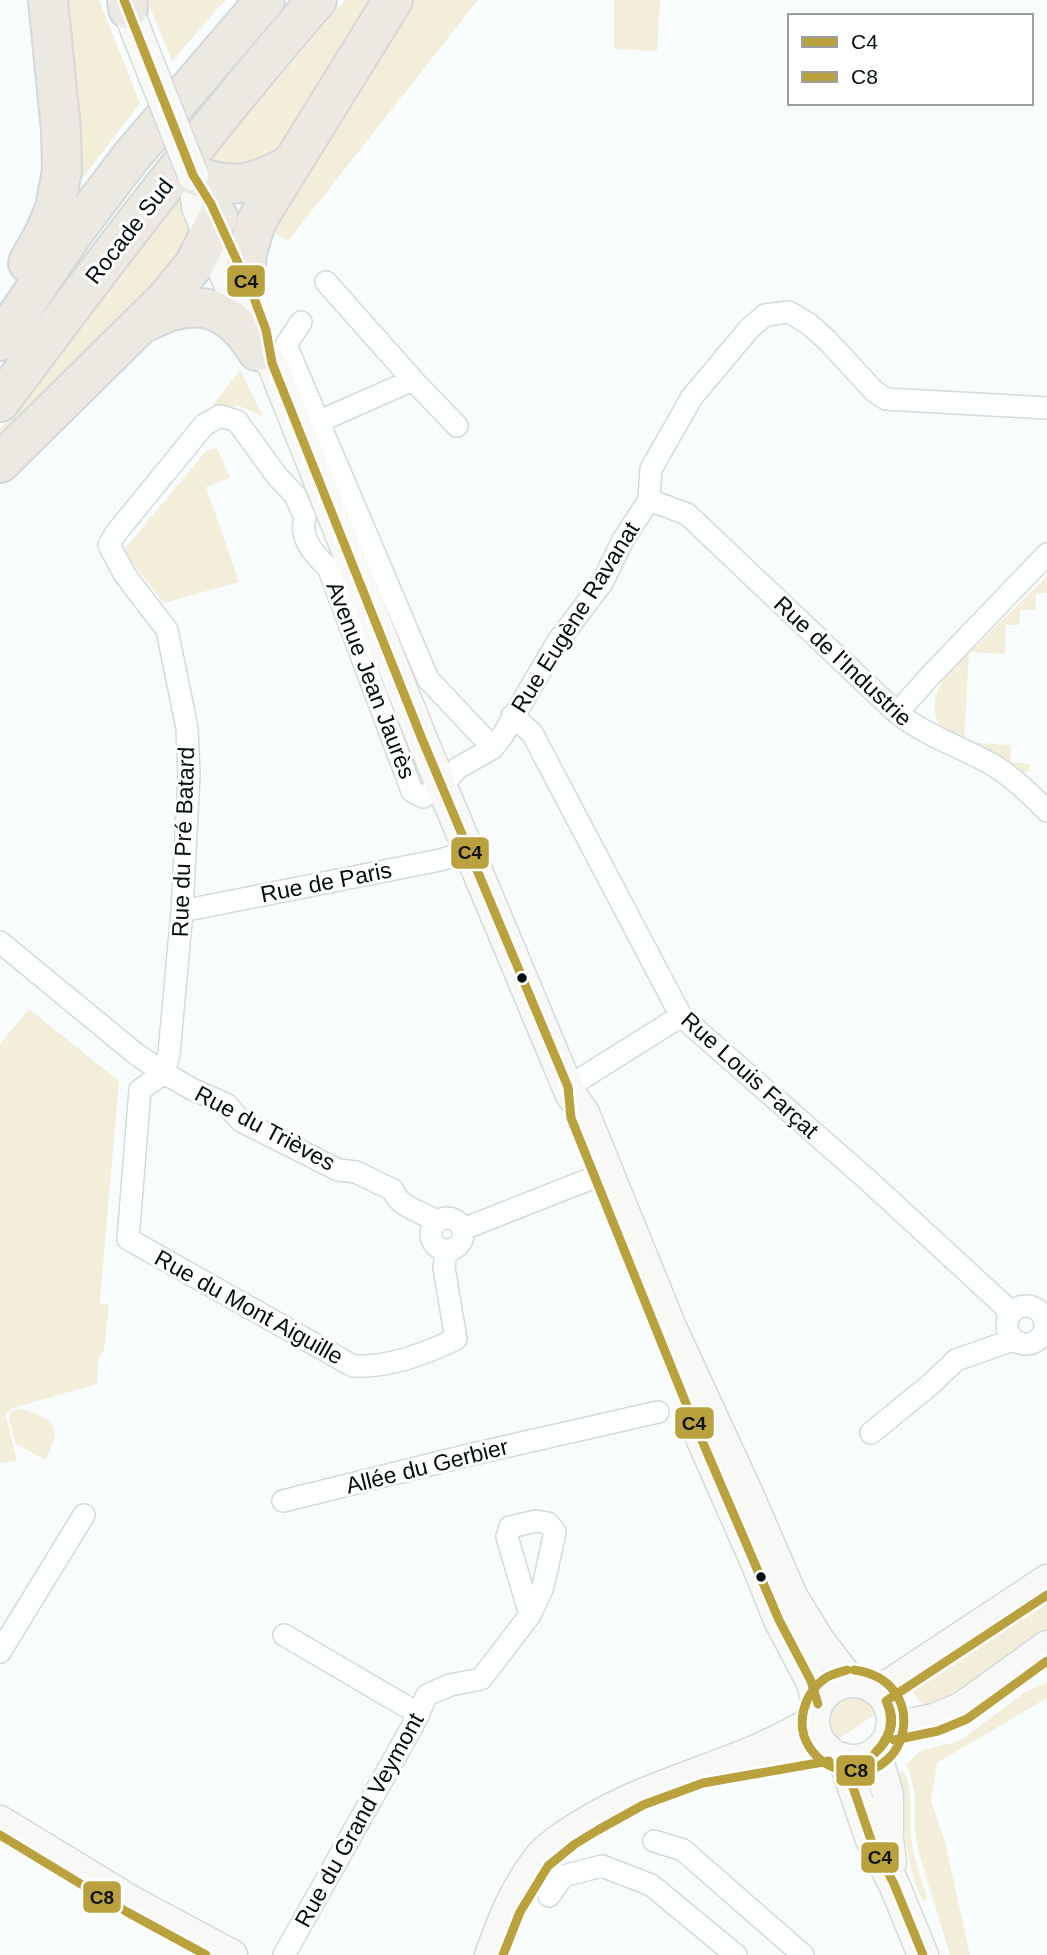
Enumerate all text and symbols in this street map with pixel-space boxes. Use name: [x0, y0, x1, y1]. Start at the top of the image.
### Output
legend: [788, 14, 1033, 105]
text: C4: [851, 30, 878, 53]
text: C8: [851, 65, 878, 88]
street label: Rocade Sud: [80, 173, 178, 289]
line badge: C4: [226, 264, 266, 298]
text: C4: [234, 271, 259, 292]
street label: Rue Eugène Ravanat: [506, 516, 645, 717]
street label: Avenue Jean Jaurès: [321, 578, 421, 782]
street label: Rue de l'Industrie: [769, 591, 917, 731]
street label: Rue du Pré Batard: [167, 746, 199, 938]
line badge: C4: [450, 836, 490, 870]
text: C4: [458, 842, 483, 863]
street label: Rue de Paris: [258, 857, 394, 907]
unlabelled marker: [515, 971, 529, 985]
street label: Rue Louis Farçat: [676, 1007, 824, 1144]
street label: Rue du Trièves: [191, 1080, 339, 1176]
street label: Rue du Mont Aiguille: [150, 1244, 348, 1370]
line badge: C4: [674, 1406, 715, 1440]
text: C4: [682, 1413, 707, 1434]
street label: Allée du Gerbier: [343, 1433, 511, 1499]
unlabelled marker: [754, 1570, 768, 1584]
street label: Rue du Grand Veymont: [289, 1708, 429, 1931]
line badge: C8: [835, 1754, 876, 1787]
text: C8: [844, 1760, 868, 1781]
line badge: C4: [860, 1841, 900, 1874]
text: C4: [868, 1847, 893, 1868]
line badge: C8: [82, 1880, 122, 1914]
text: C8: [90, 1887, 114, 1908]

